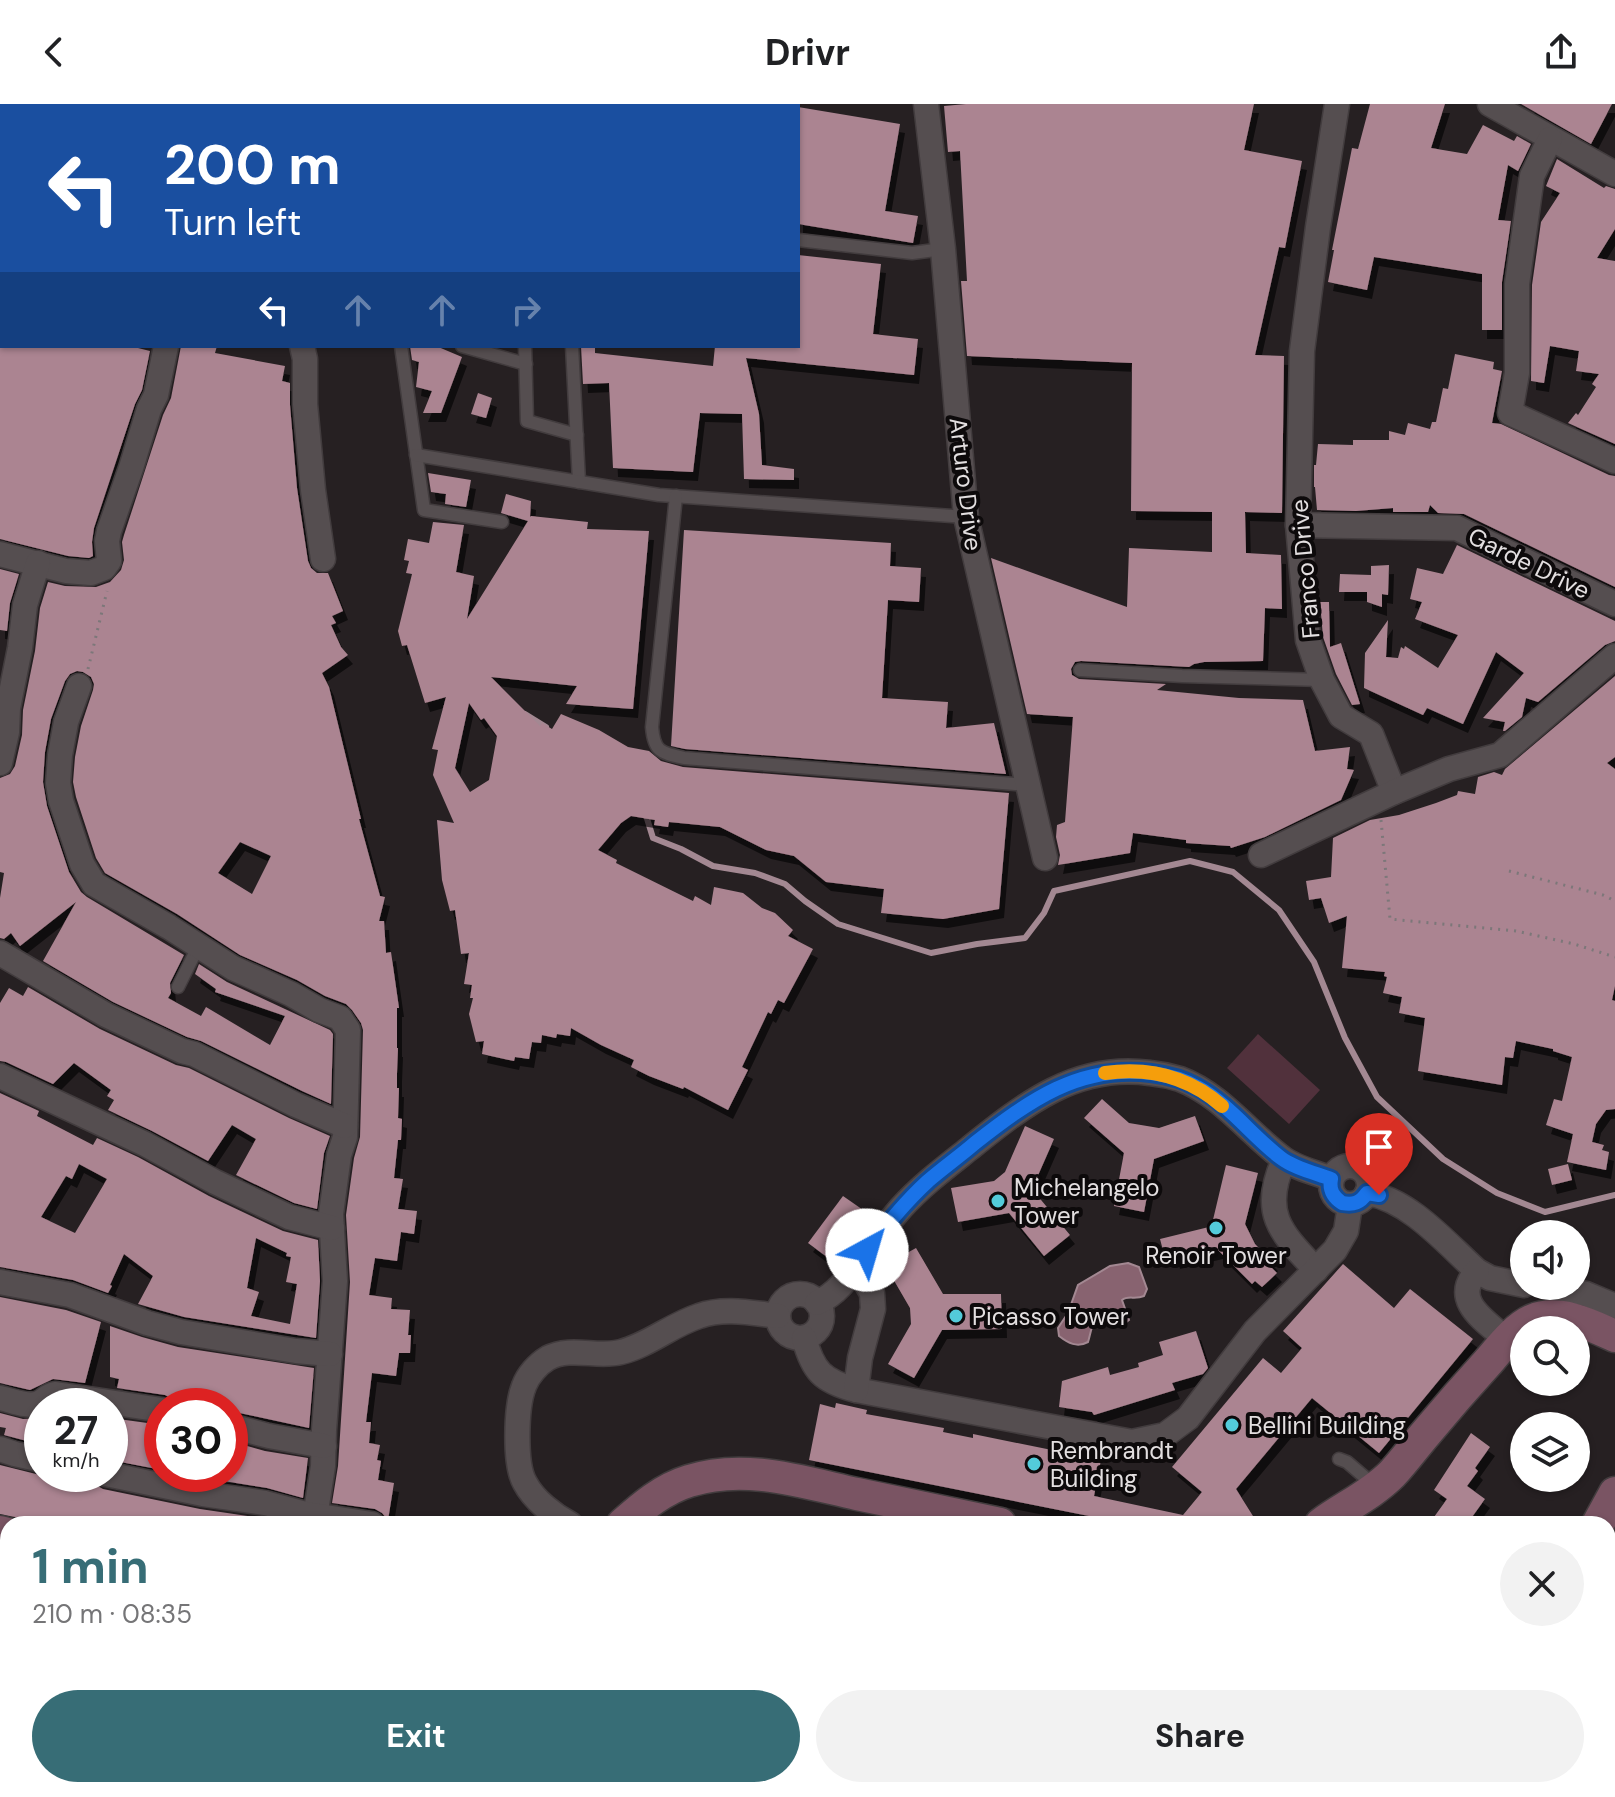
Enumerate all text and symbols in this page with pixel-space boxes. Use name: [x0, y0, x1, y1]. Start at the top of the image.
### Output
text: Drivr: [765, 29, 850, 76]
icon: back: [32, 30, 76, 74]
icon: share: [1539, 30, 1583, 74]
text: 200 m: [164, 128, 341, 201]
icon: left: [32, 136, 136, 240]
text: Turn left: [164, 199, 301, 246]
icon: left: [252, 288, 296, 332]
icon: ahead: [336, 288, 380, 332]
icon: ahead: [420, 288, 464, 332]
icon: right: [504, 288, 548, 332]
street label: Arturo Drive: [942, 416, 990, 552]
street label: Franco Drive: [1283, 498, 1327, 640]
street label: Garde Drive: [1463, 520, 1595, 606]
pin: [1345, 1113, 1413, 1195]
icon: arrive: [1357, 1125, 1401, 1169]
place label: Michelangelo Tower: [1014, 1172, 1159, 1231]
marker: Michelangelo Tower: [989, 1192, 1007, 1210]
position arrow: [825, 1208, 909, 1292]
marker: Renoir Tower: [1207, 1219, 1225, 1237]
map controls: [1510, 1220, 1590, 1492]
button: sound: [1510, 1220, 1590, 1300]
place label: Renoir Tower: [1145, 1240, 1287, 1271]
place label: Picasso Tower: [972, 1301, 1129, 1332]
marker: Picasso Tower: [947, 1307, 965, 1325]
button: search: [1510, 1316, 1590, 1396]
speed limit sign: 30: [144, 1388, 248, 1492]
text: 27: [54, 1404, 98, 1456]
place label: Bellini Building: [1248, 1410, 1406, 1441]
button: layers: [1510, 1412, 1590, 1492]
marker: Bellini Building: [1223, 1416, 1241, 1434]
place label: Rembrandt Building: [1050, 1435, 1174, 1494]
text: km/h: [52, 1447, 100, 1473]
marker: Rembrandt Building: [1025, 1455, 1043, 1473]
text: 1 min: [32, 1535, 149, 1598]
button: close: [1500, 1542, 1584, 1626]
text: 210 m · 08:35: [32, 1597, 192, 1631]
button: Exit: [32, 1690, 800, 1782]
button: Share: [816, 1690, 1584, 1782]

